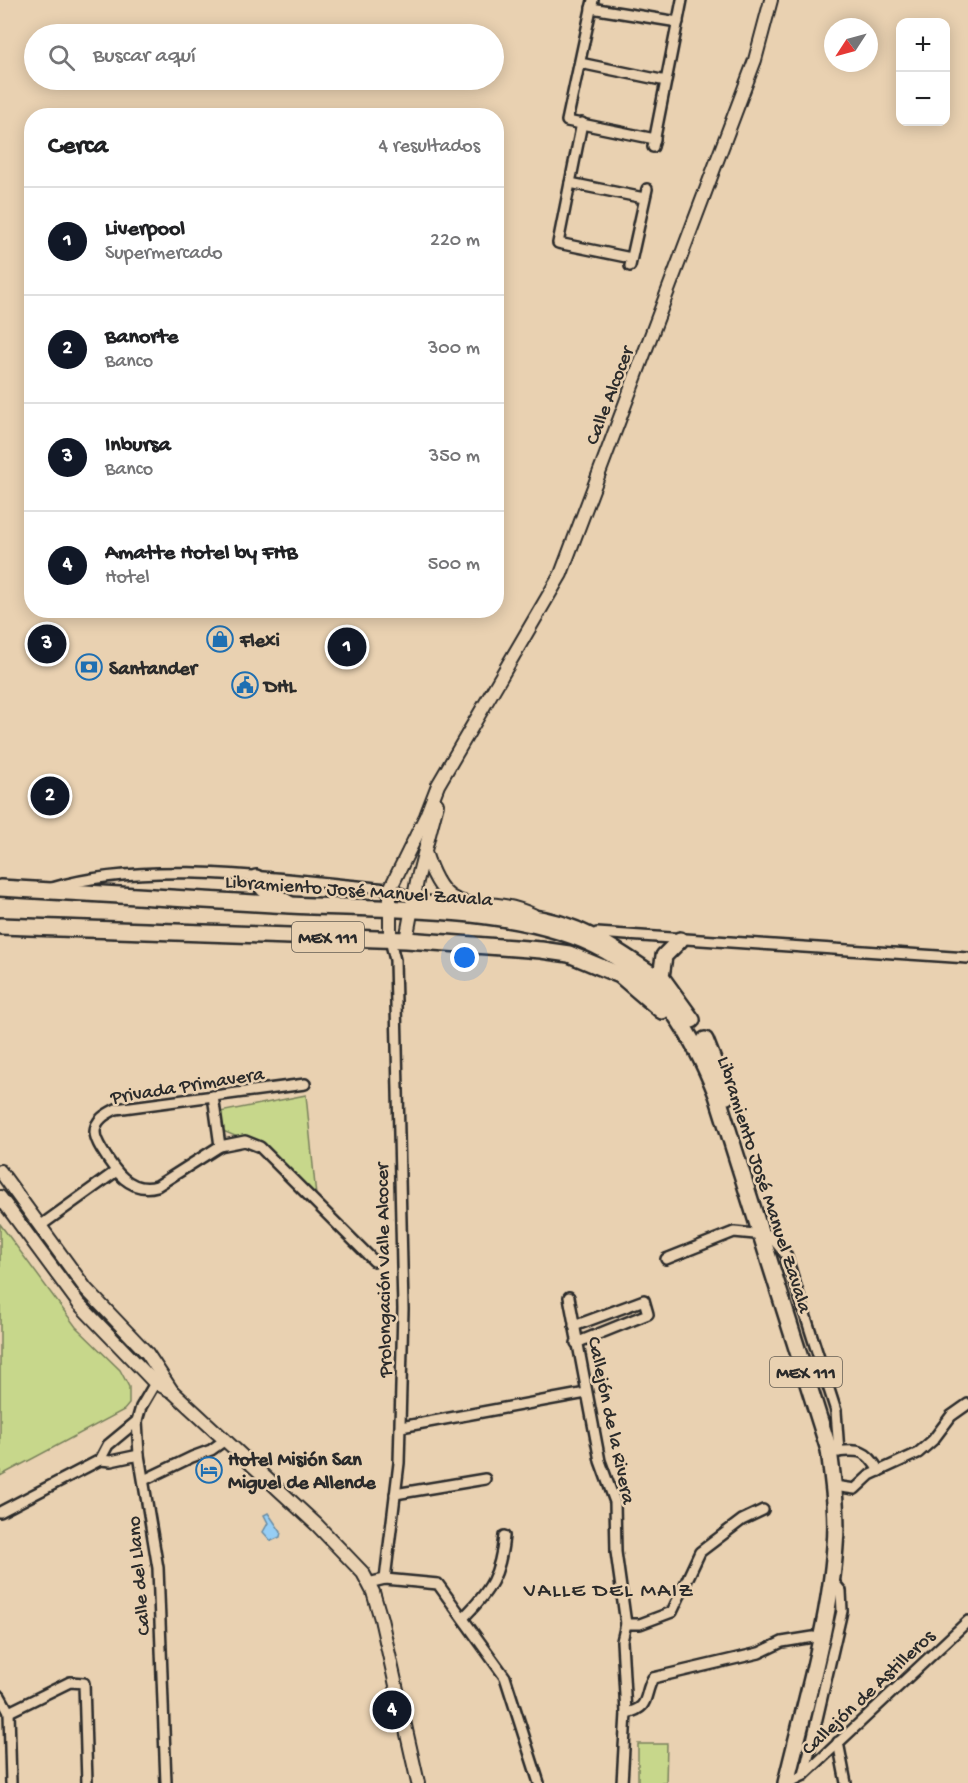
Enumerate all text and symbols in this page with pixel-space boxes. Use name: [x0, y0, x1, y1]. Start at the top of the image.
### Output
north arrow: [824, 18, 878, 72]
map controls: [896, 18, 950, 126]
button: +: [896, 18, 950, 72]
search box: [24, 24, 504, 90]
icon: search: [45, 41, 78, 74]
text: Buscar aquí: [93, 44, 196, 70]
button: −: [896, 72, 950, 126]
text: Cerca: [48, 132, 108, 163]
text: 4 resultados: [379, 136, 480, 159]
text: Liverpool: [105, 217, 185, 243]
text: 1: [63, 230, 72, 253]
text: 220 m: [430, 230, 480, 253]
text: Supermercado: [105, 243, 223, 266]
text: Banorte: [105, 325, 178, 351]
text: 2: [63, 338, 72, 361]
text: 300 m: [428, 338, 480, 361]
street label: Calle Alcocer: [582, 342, 641, 449]
text: Banco: [105, 351, 153, 374]
text: Inbursa: [105, 433, 171, 459]
text: 3: [62, 446, 73, 469]
text: 350 m: [429, 446, 480, 469]
text: Banco: [105, 459, 153, 482]
text: Amatte Hotel by FHB: [105, 541, 297, 567]
text: 4: [63, 554, 72, 577]
text: 500 m: [428, 554, 480, 577]
text: Hotel: [105, 567, 150, 590]
pin: 3: [28, 622, 66, 666]
shop icon: Flexi: [205, 624, 235, 654]
pin: 1: [328, 624, 366, 670]
place label: Flexi: [239, 631, 280, 654]
bank icon: Santander: [74, 652, 104, 682]
place label: Santander: [109, 659, 199, 682]
public building icon: DHL: [230, 670, 260, 700]
place label: DHL: [262, 677, 297, 700]
pin: 2: [31, 774, 70, 818]
street label: Libramiento José Manuel Zavala: [224, 872, 494, 913]
road number: MEX 111: [292, 922, 364, 952]
your location: [450, 943, 479, 972]
street label: Libramiento José Manuel Zavala: [710, 1054, 815, 1317]
street label: Privada Primavera: [108, 1064, 267, 1111]
street label: Prolongación Valle Alcocer: [372, 1160, 399, 1378]
street label: Callejón de la Rivera: [581, 1335, 639, 1507]
road number: MEX 111: [770, 1357, 842, 1387]
place label: Hotel Misión San Miguel de Allende: [228, 1450, 376, 1496]
hotel icon: Hotel Misión San Miguel de Allende: [194, 1455, 224, 1485]
street label: Calle del Llano: [124, 1515, 157, 1636]
district label: VALLE DEL MAIZ: [523, 1579, 694, 1605]
street label: Callejón de Astilleros: [798, 1625, 941, 1761]
pin: 4: [372, 1688, 412, 1732]

